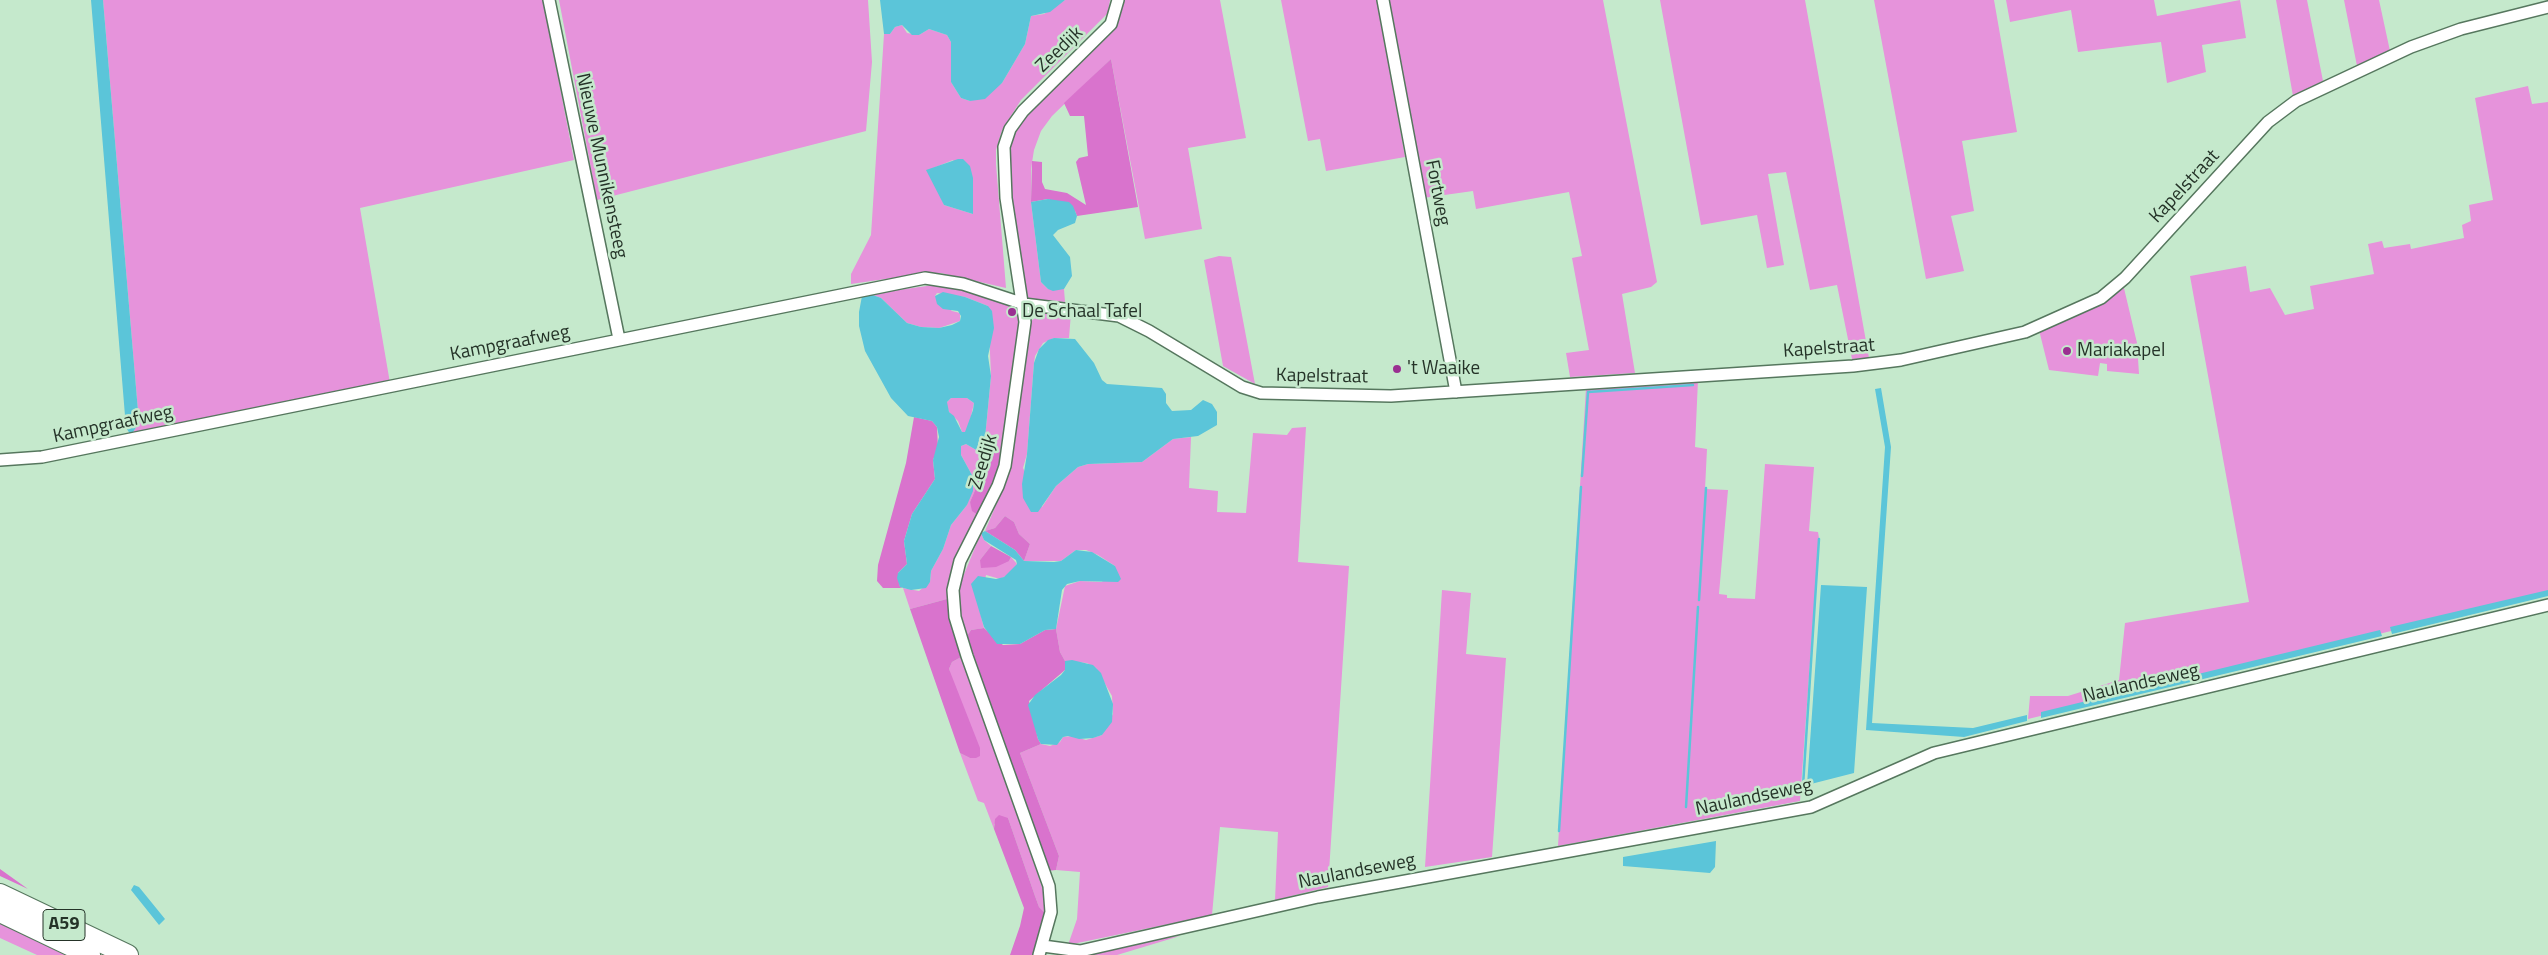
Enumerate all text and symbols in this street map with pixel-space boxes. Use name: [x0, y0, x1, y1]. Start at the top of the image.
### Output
street label: Zeedijk: [1032, 22, 1088, 78]
street label: Nieuwe Munnikensteeg: [570, 71, 632, 261]
street label: Kapelstraat: [2145, 146, 2225, 228]
street label: Fortweg: [1419, 158, 1455, 228]
place label: De Schaal Tafel: [1022, 301, 1142, 323]
marker: De Schaal Tafel: [1006, 306, 1018, 318]
street label: Kampgraafweg: [448, 321, 572, 367]
street label: Kapelstraat: [1782, 334, 1876, 364]
place label: Mariakapel: [2077, 340, 2165, 362]
marker: Mariakapel: [2061, 345, 2073, 357]
place label: 't Waaike: [1407, 358, 1480, 380]
marker: 't Waaike: [1391, 363, 1403, 375]
street label: Kapelstraat: [1276, 365, 1368, 389]
street label: Kampgraafweg: [51, 401, 175, 449]
street label: Zeedijk: [965, 432, 1003, 492]
street label: Naulandseweg: [2081, 660, 2201, 708]
street label: Naulandseweg: [1694, 775, 1814, 821]
street label: Naulandseweg: [1297, 849, 1417, 895]
road number: A59: [43, 910, 85, 940]

